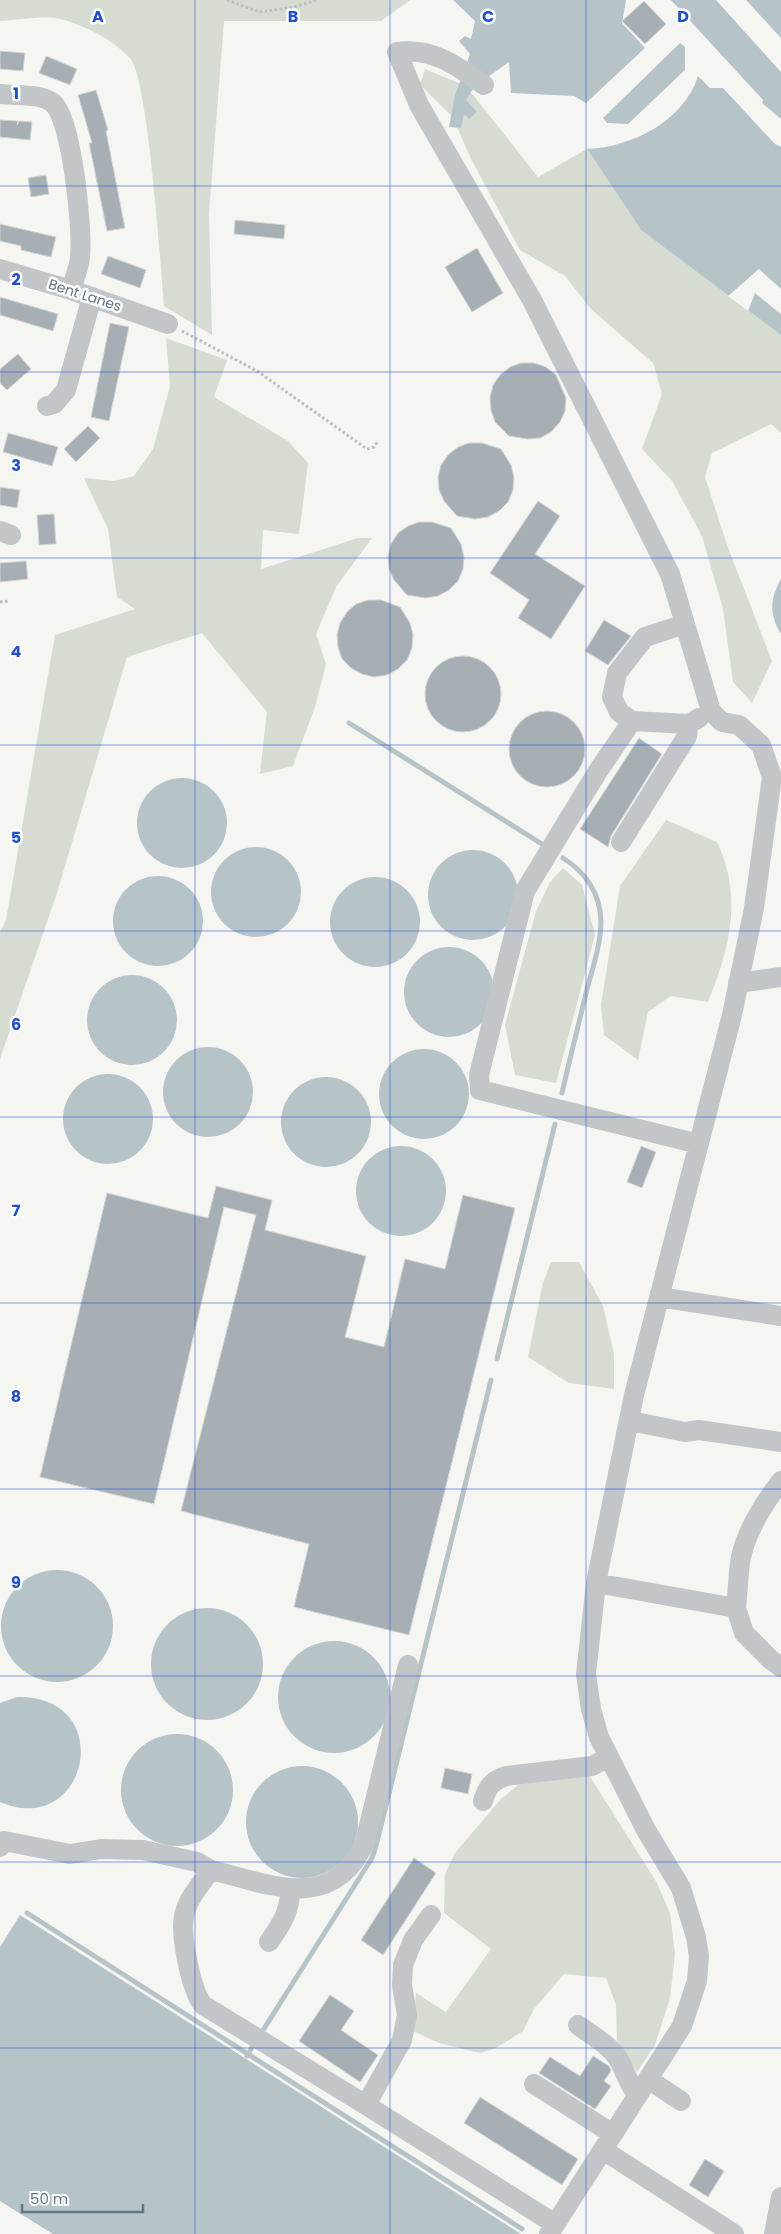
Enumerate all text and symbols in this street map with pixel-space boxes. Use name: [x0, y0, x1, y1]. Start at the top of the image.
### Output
text: A: [92, 5, 104, 28]
text: B: [288, 5, 298, 28]
text: C: [482, 5, 494, 28]
text: D: [677, 5, 689, 28]
text: 1: [13, 82, 19, 105]
text: 2: [11, 268, 21, 291]
street label: Bent Lanes: [46, 274, 124, 316]
text: 3: [11, 454, 21, 477]
text: 4: [11, 640, 22, 663]
text: 5: [11, 826, 21, 849]
text: 6: [11, 1013, 21, 1036]
text: 7: [12, 1199, 21, 1222]
text: 8: [11, 1385, 21, 1408]
text: 9: [11, 1571, 21, 1594]
scale bar: [22, 2182, 144, 2214]
text: 50 m: [30, 2188, 68, 2209]

